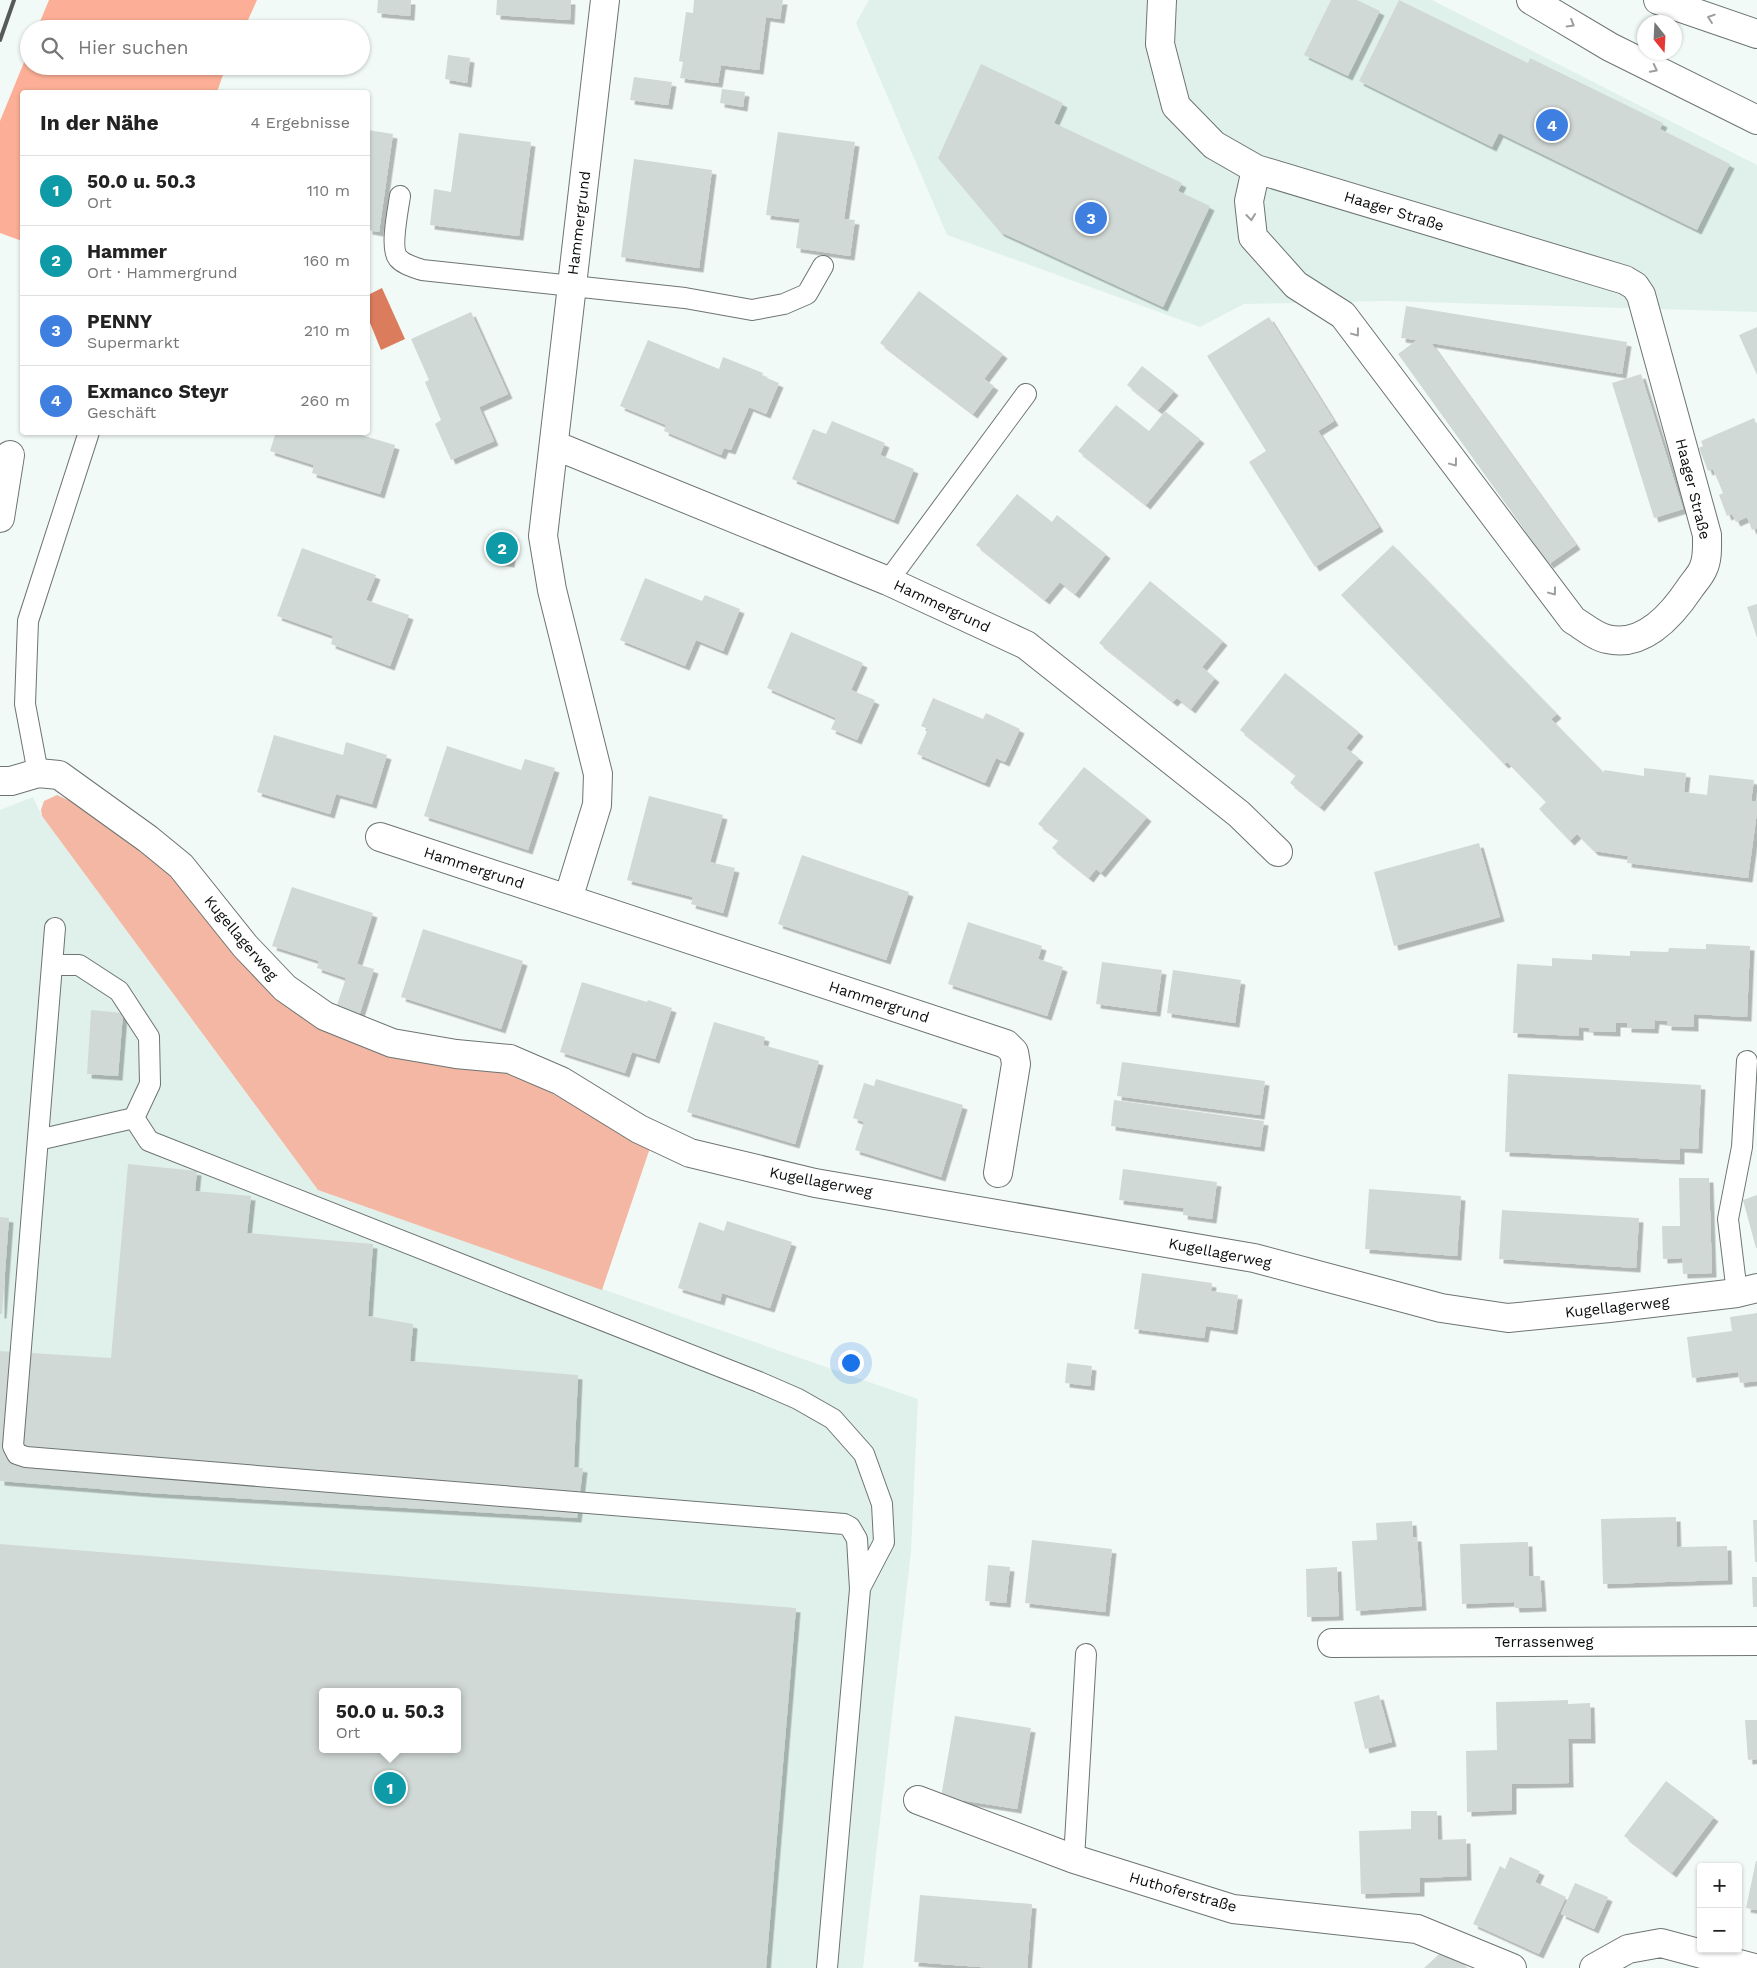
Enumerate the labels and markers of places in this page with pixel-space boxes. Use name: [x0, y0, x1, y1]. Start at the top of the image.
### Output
pin: 4: [1536, 106, 1568, 144]
pin: 3: [1075, 199, 1107, 237]
pin: 2: [486, 529, 518, 567]
pin: 1: [374, 1769, 406, 1807]

